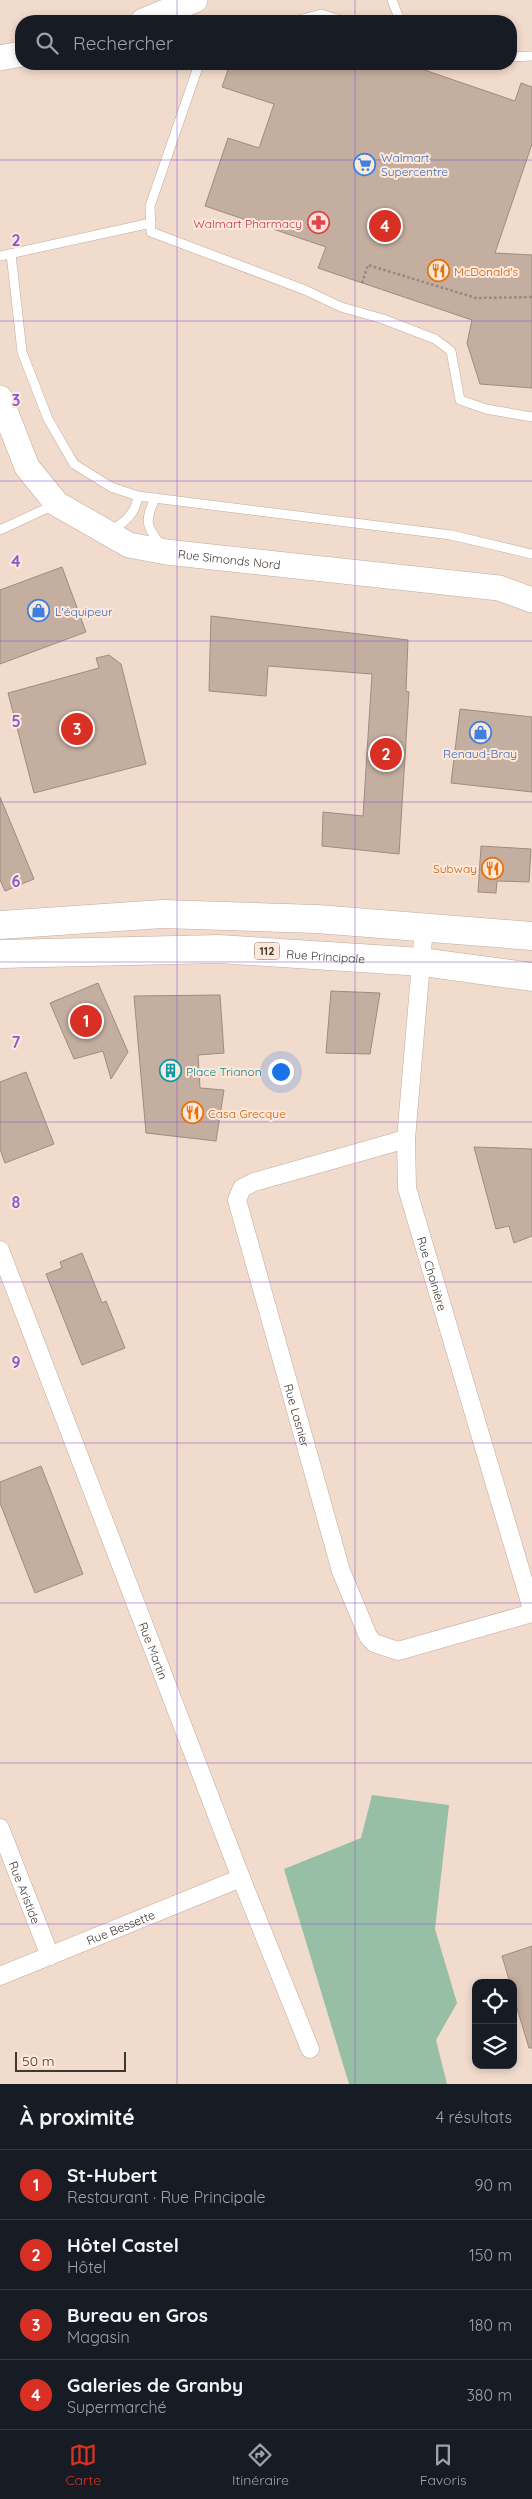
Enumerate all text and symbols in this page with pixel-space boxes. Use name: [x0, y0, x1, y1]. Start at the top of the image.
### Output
search box: [15, 15, 517, 70]
icon: search: [33, 29, 61, 57]
text: Rechercher: [73, 31, 173, 55]
place label: Walmart Supercentre: [381, 150, 448, 179]
supermarket icon: Walmart Supercentre: [353, 152, 377, 176]
pin: 4: [369, 207, 401, 245]
pharmacy icon: Walmart Pharmacy: [306, 211, 330, 235]
place label: Walmart Pharmacy: [193, 216, 302, 231]
text: 2: [11, 230, 21, 250]
restaurant icon: McDonald's: [426, 259, 450, 283]
place label: McDonald's: [454, 264, 519, 279]
text: 3: [12, 390, 20, 410]
street label: Rue Simonds Nord: [177, 546, 281, 572]
text: 4: [11, 551, 21, 571]
shop icon: L'équipeur: [27, 599, 51, 623]
place label: L'équipeur: [55, 604, 113, 619]
pin: 3: [61, 710, 93, 748]
text: 5: [11, 711, 21, 731]
shop icon: Renaud-Bray: [468, 720, 492, 744]
pin: 2: [370, 735, 402, 773]
place label: Renaud-Bray: [443, 746, 517, 761]
restaurant icon: Subway: [481, 856, 505, 880]
place label: Subway: [433, 861, 477, 876]
text: 6: [12, 871, 21, 891]
road number: 112: [254, 942, 280, 959]
street label: Rue Principale: [286, 946, 366, 966]
pin: 1: [70, 1002, 102, 1040]
text: 7: [12, 1032, 21, 1052]
building icon: Place Trianon: [158, 1059, 182, 1083]
your location: [268, 1059, 294, 1085]
place label: Place Trianon: [186, 1064, 262, 1079]
restaurant icon: Casa Grecque: [180, 1101, 204, 1125]
place label: Casa Grecque: [208, 1106, 286, 1121]
text: 8: [12, 1192, 21, 1212]
street label: Rue Choinière: [414, 1235, 451, 1313]
text: 9: [11, 1352, 21, 1372]
street label: Rue Lasnier: [281, 1382, 313, 1449]
street label: Rue Martin: [136, 1620, 171, 1681]
street label: Rue Aristide: [6, 1859, 44, 1926]
street label: Rue Bessette: [84, 1906, 157, 1948]
map controls: [472, 1979, 517, 2069]
button: locate: [472, 1979, 517, 2024]
button: layers: [472, 2024, 517, 2069]
scale bar: [15, 2049, 126, 2072]
text: 50 m: [22, 2052, 55, 2070]
text: À proximité: [20, 2104, 135, 2130]
text: 4 résultats: [436, 2107, 512, 2127]
text: St-Hubert: [67, 2163, 158, 2187]
text: 1: [33, 2175, 39, 2195]
text: 90 m: [475, 2175, 512, 2195]
text: Restaurant · Rue Principale: [67, 2187, 266, 2207]
text: Hôtel Castel: [67, 2233, 179, 2257]
text: 2: [31, 2245, 41, 2265]
text: 150 m: [469, 2245, 512, 2265]
text: Hôtel: [67, 2257, 106, 2277]
text: Bureau en Gros: [67, 2303, 208, 2327]
text: 3: [32, 2315, 40, 2335]
text: 180 m: [469, 2315, 512, 2335]
text: Magasin: [67, 2327, 130, 2347]
text: Galeries de Granby: [67, 2373, 243, 2397]
text: 4: [31, 2385, 41, 2405]
text: 380 m: [466, 2385, 512, 2405]
text: Supermarché: [67, 2397, 167, 2417]
tab: Carte: [65, 2441, 101, 2489]
tab: Itinéraire: [232, 2441, 289, 2489]
tab: Favoris: [420, 2441, 467, 2489]

